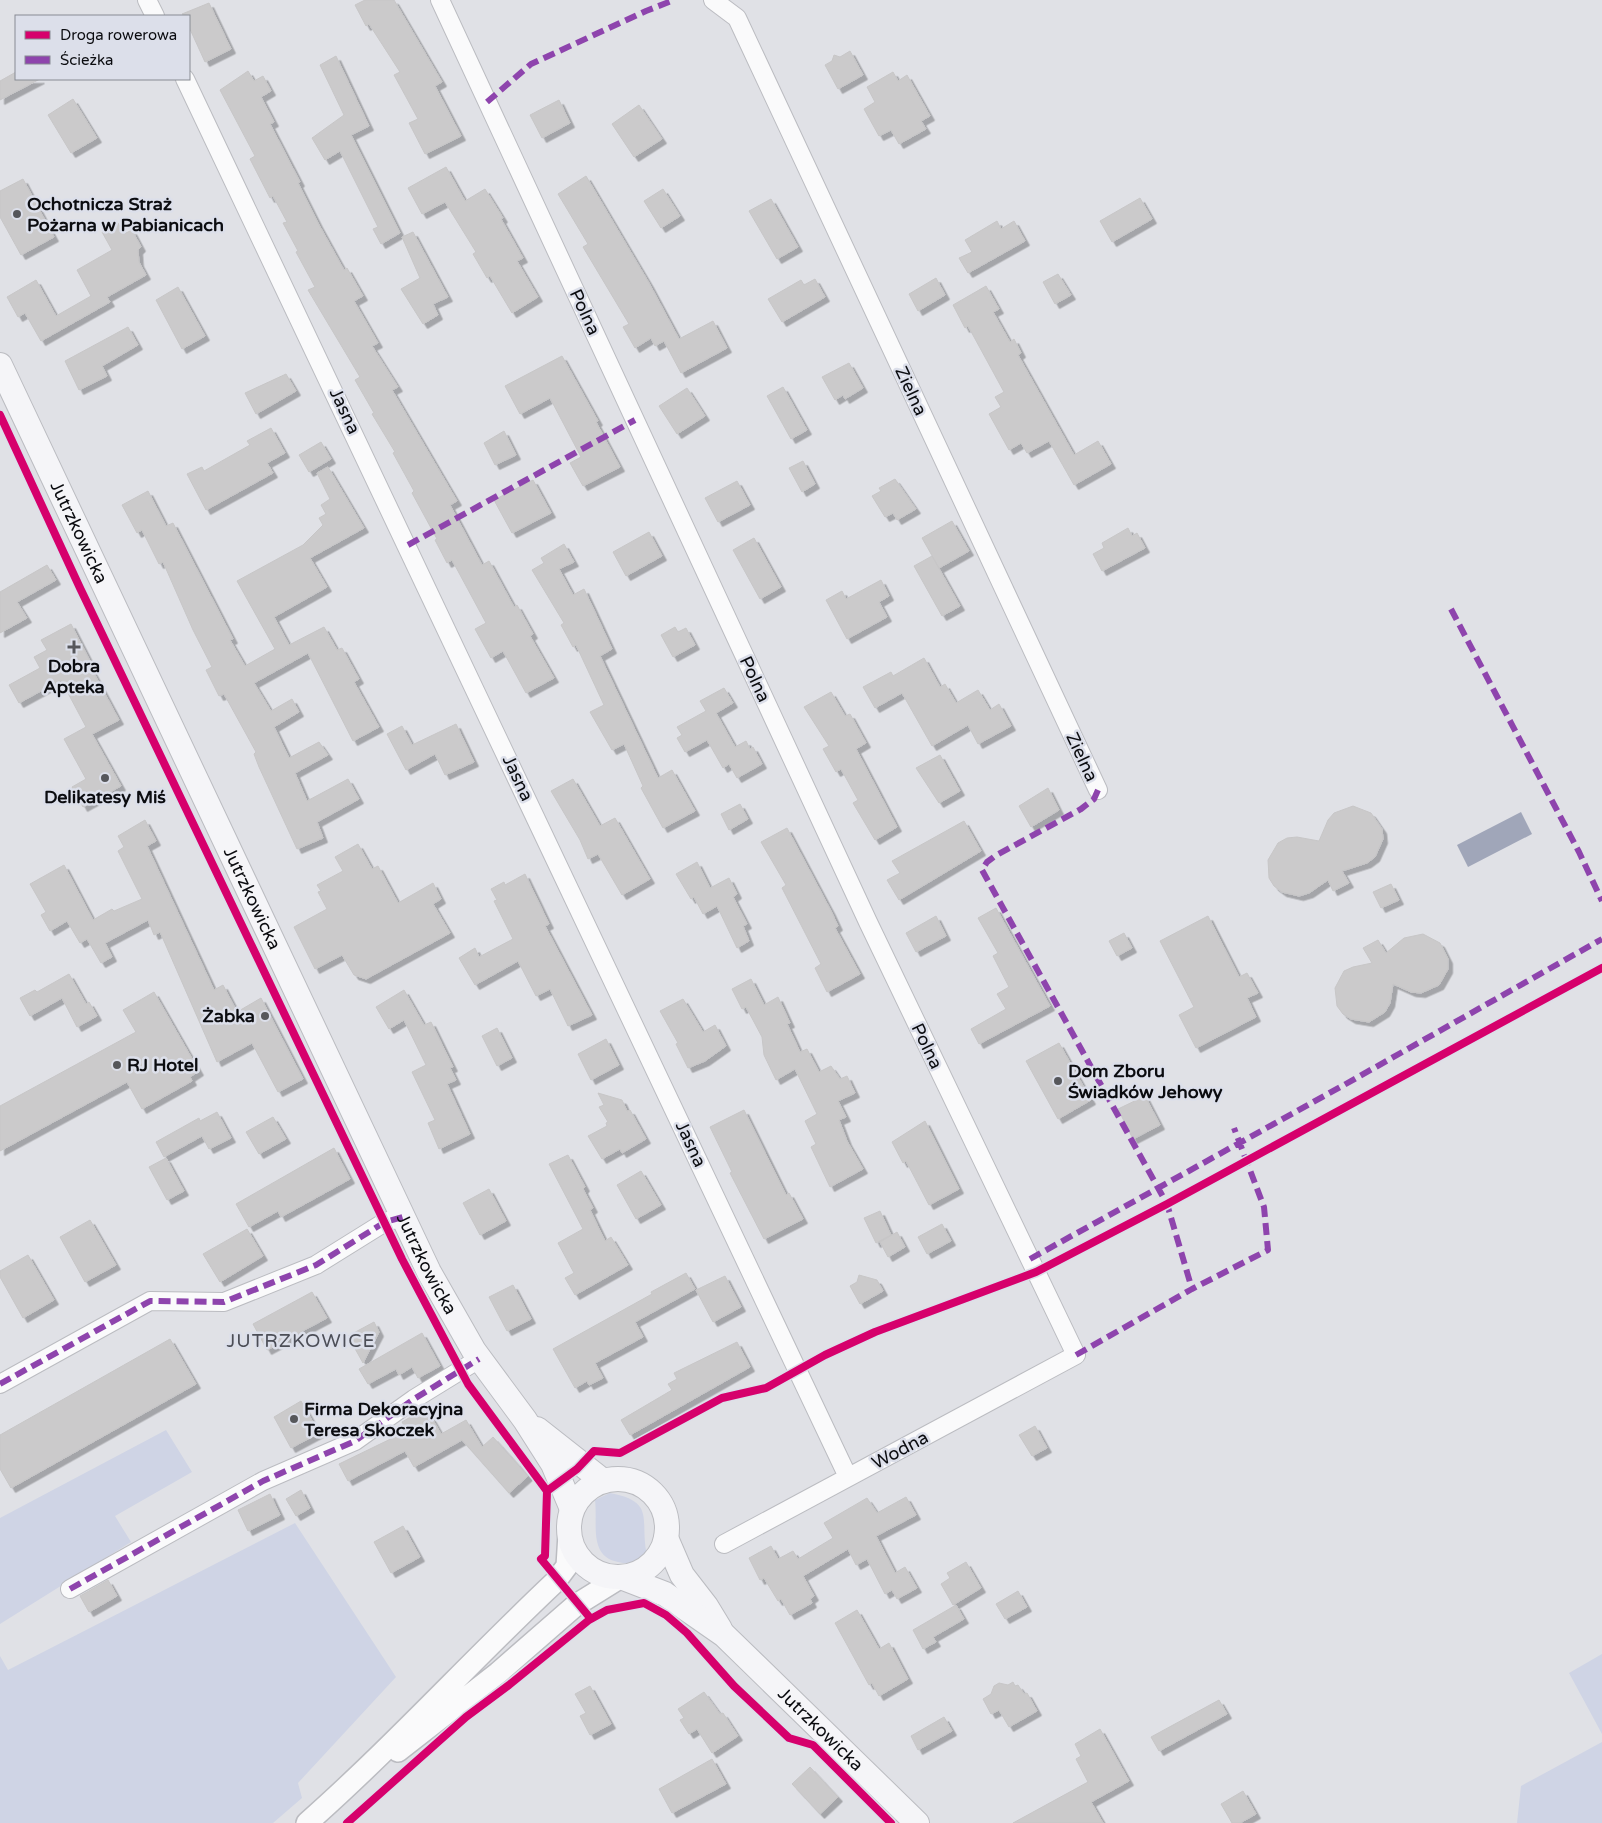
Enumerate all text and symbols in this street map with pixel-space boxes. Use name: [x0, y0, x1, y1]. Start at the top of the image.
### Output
legend: [15, 15, 190, 80]
text: Droga rowerowa: [60, 26, 177, 44]
text: Ścieżka: [60, 51, 113, 69]
place label: Ochotnicza Straż Pożarna w Pabianicach: [27, 193, 224, 236]
marker: Ochotnicza Straż Pożarna w Pabianicach: [11, 208, 23, 220]
street label: Polna: [565, 285, 605, 339]
street label: Zielna: [890, 363, 932, 419]
street label: Jasna: [325, 384, 365, 438]
street label: Jutrzkowicka: [45, 477, 113, 587]
marker: Dobra Apteka: [68, 641, 80, 653]
street label: Polna: [735, 652, 775, 706]
place label: Dobra Apteka: [43, 655, 105, 698]
street label: Zielna: [1061, 729, 1103, 785]
street label: Jasna: [498, 751, 538, 805]
marker: Delikatesy Miś: [99, 772, 111, 784]
place label: Delikatesy Miś: [44, 786, 166, 808]
street label: Jutrzkowicka: [219, 844, 286, 953]
place label: Żabka: [202, 1005, 255, 1027]
marker: Żabka: [259, 1010, 271, 1022]
street label: Polna: [907, 1019, 947, 1073]
place label: RJ Hotel: [127, 1054, 199, 1076]
marker: RJ Hotel: [111, 1059, 123, 1071]
place label: Dom Zboru Świadków Jehowy: [1068, 1060, 1223, 1103]
marker: Dom Zboru Świadków Jehowy: [1052, 1075, 1064, 1087]
street label: Jasna: [671, 1117, 711, 1171]
street label: Jutrzkowicka: [392, 1210, 462, 1318]
district label: JUTRZKOWICE: [226, 1330, 376, 1352]
place label: Firma Dekoracyjna Teresa Skoczek: [303, 1398, 463, 1441]
marker: Firma Dekoracyjna Teresa Skoczek: [288, 1413, 300, 1425]
street label: Wodna: [868, 1426, 932, 1474]
street label: Jutrzkowicka: [773, 1683, 868, 1776]

